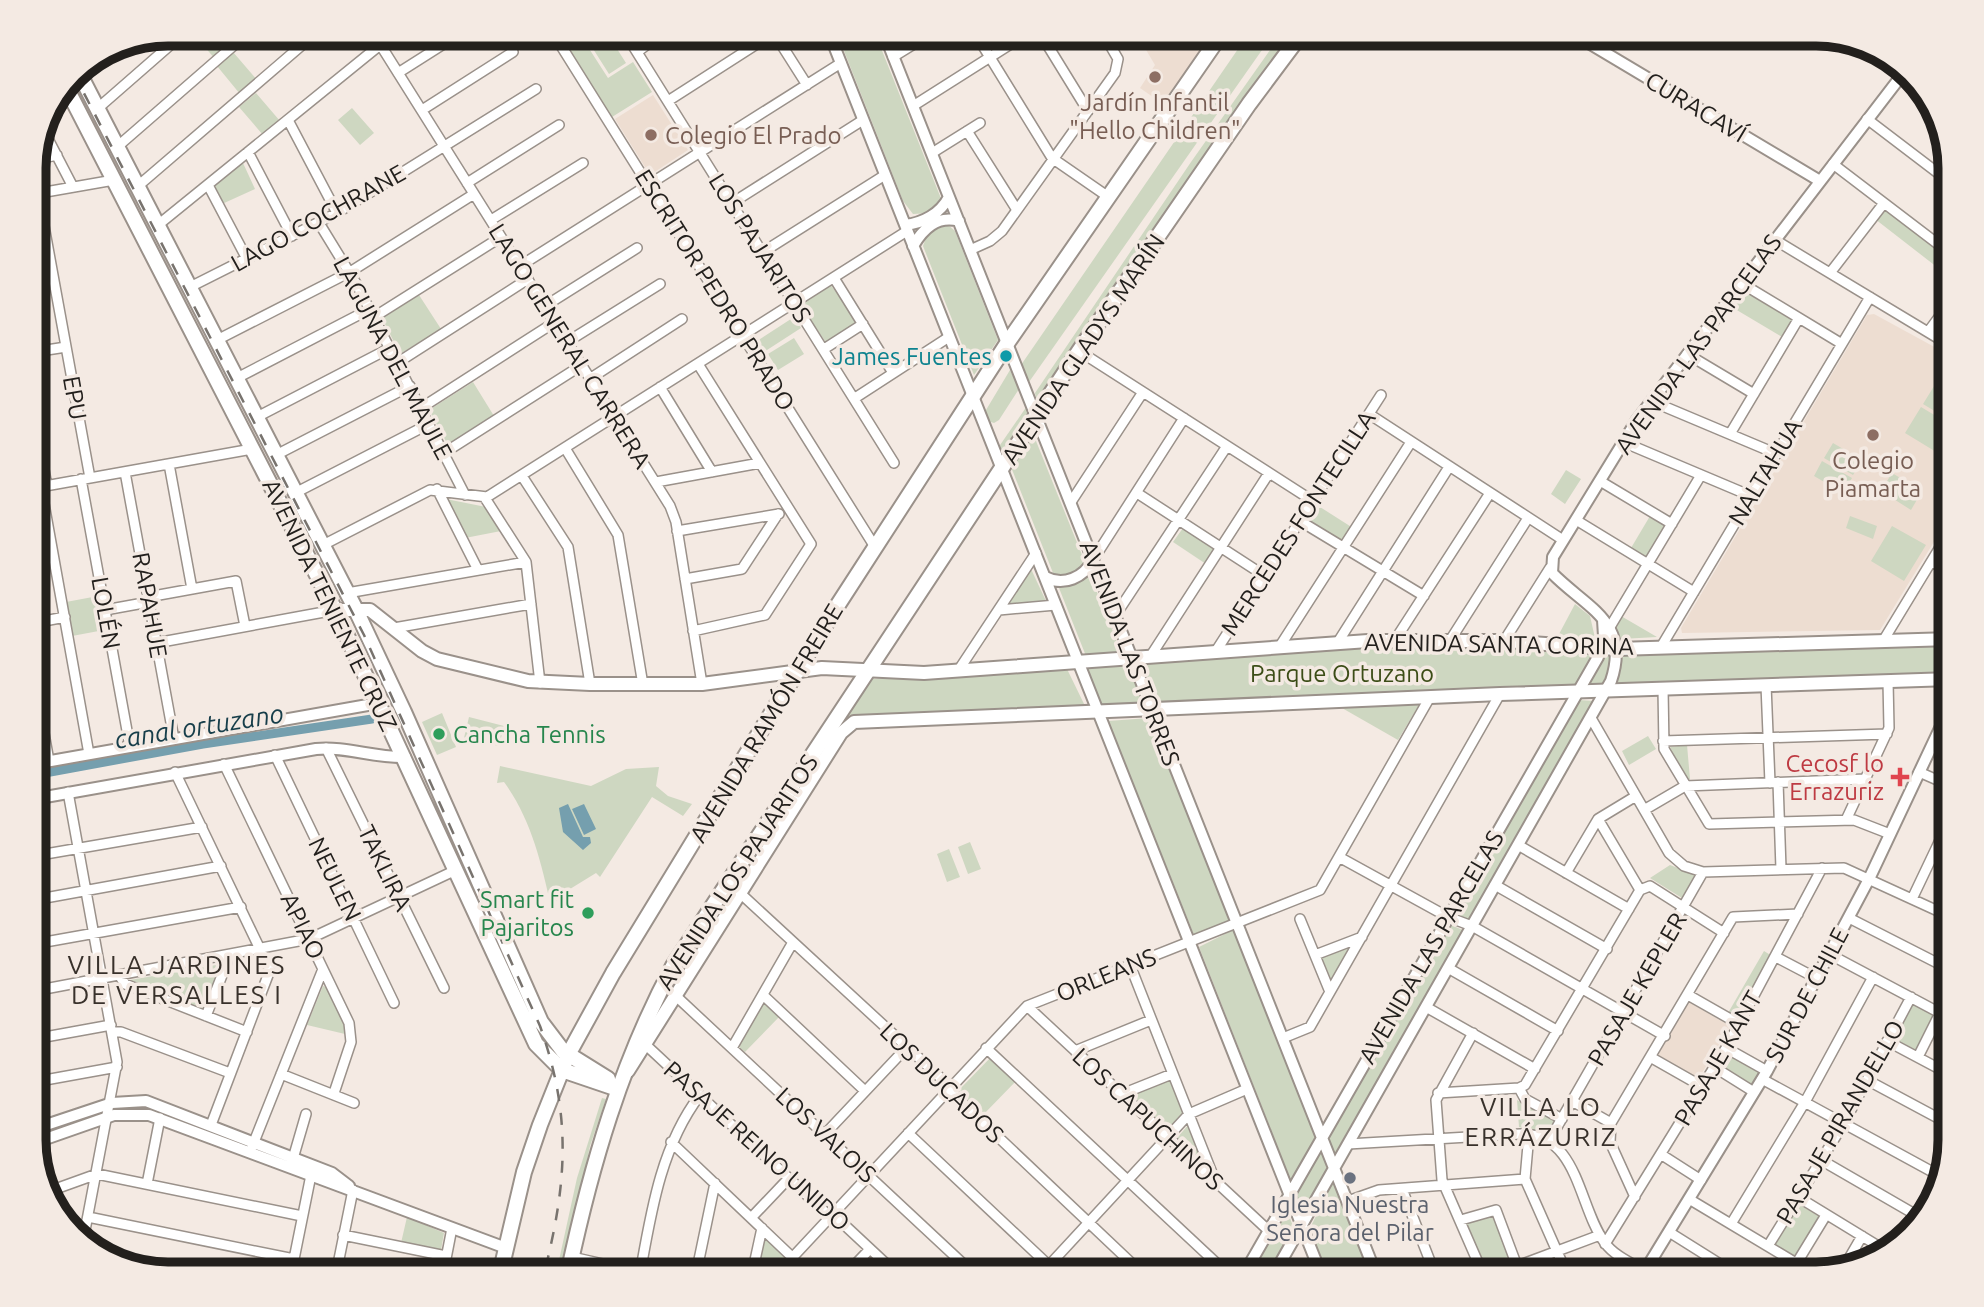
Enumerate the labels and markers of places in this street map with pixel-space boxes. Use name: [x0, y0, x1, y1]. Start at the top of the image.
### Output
marker: Jardín Infantil "Hello Children": [1147, 69, 1163, 85]
place label: Jardín Infantil "Hello Children": [1069, 89, 1241, 144]
place label: Colegio El Prado: [665, 122, 842, 149]
marker: Colegio El Prado: [643, 127, 659, 143]
place label: James Fuentes: [832, 343, 992, 370]
marker: James Fuentes: [998, 348, 1014, 364]
marker: Colegio Piamarta: [1865, 427, 1881, 443]
place label: Colegio Piamarta: [1825, 447, 1921, 502]
place label: Cancha Tennis: [453, 721, 606, 748]
marker: Cancha Tennis: [431, 726, 447, 742]
place label: Cecosf lo Errazuriz: [1786, 750, 1884, 805]
marker: Cecosf lo Errazuriz: [1890, 767, 1910, 787]
place label: Smart fit Pajaritos: [480, 886, 575, 941]
marker: Smart fit Pajaritos: [580, 905, 596, 921]
marker: Iglesia Nuestra Señora del Pilar: [1342, 1170, 1358, 1186]
place label: Iglesia Nuestra Señora del Pilar: [1266, 1191, 1434, 1246]

